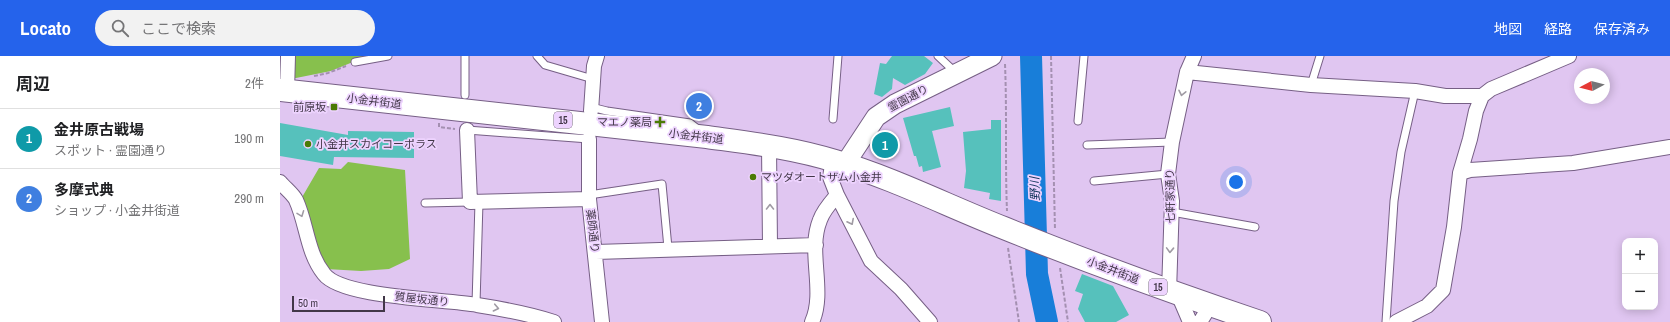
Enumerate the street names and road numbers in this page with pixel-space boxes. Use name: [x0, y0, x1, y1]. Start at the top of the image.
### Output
street label: 霊園通り: [885, 81, 931, 115]
street label: 小金井街道: [346, 91, 402, 111]
road number: 15: [554, 112, 572, 128]
street label: 小金井街道: [668, 126, 724, 146]
street label: 七軒家通り: [1163, 168, 1177, 224]
street label: 薬師通り: [583, 208, 603, 254]
street label: 小金井街道: [1085, 254, 1141, 286]
road number: 15: [1149, 279, 1167, 295]
street label: 質屋坂通り: [394, 289, 450, 309]

